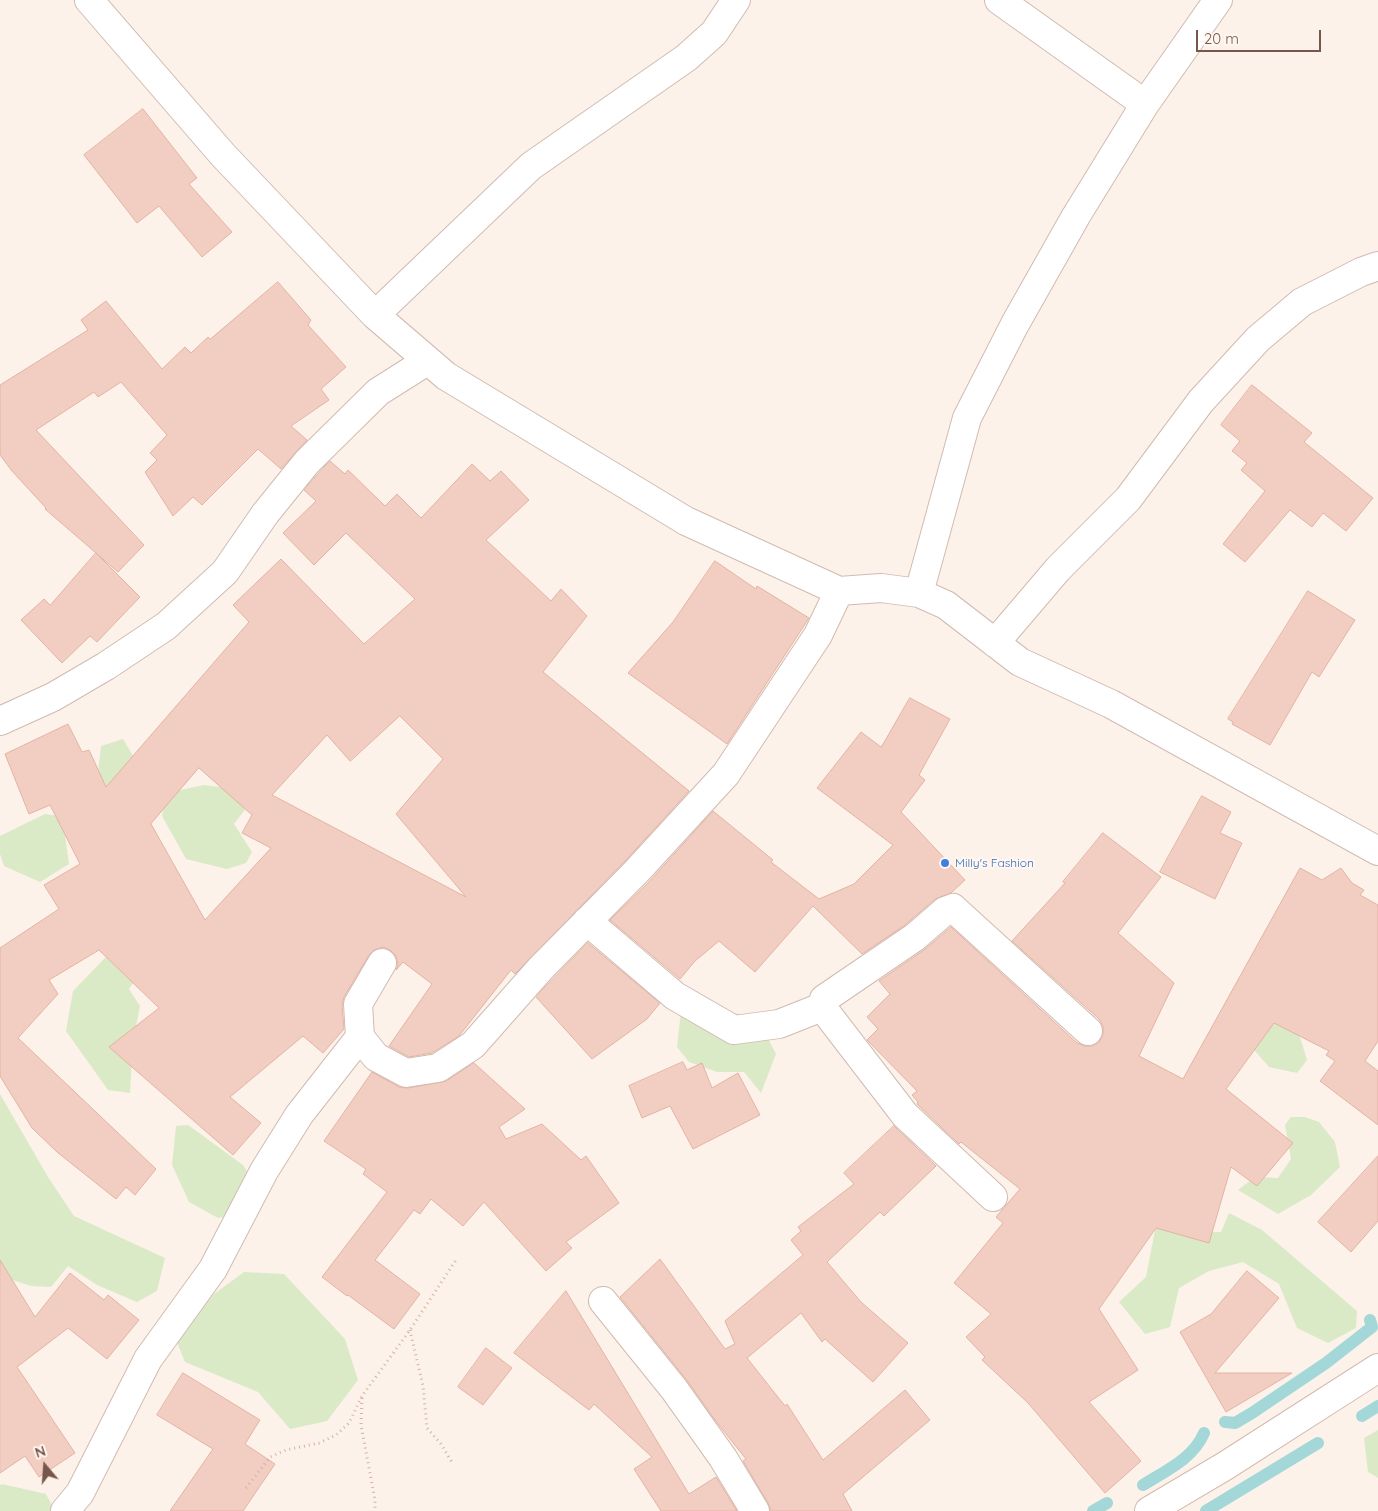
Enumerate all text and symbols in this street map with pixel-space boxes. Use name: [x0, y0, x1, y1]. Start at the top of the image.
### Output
scale bar: [1198, 20, 1323, 52]
text: 20 m: [1204, 29, 1239, 48]
place label: Milly's Fashion: [955, 856, 1034, 870]
marker: Milly's Fashion: [939, 857, 951, 869]
north arrow: [20, 1441, 70, 1491]
text: N: [33, 1442, 48, 1462]

